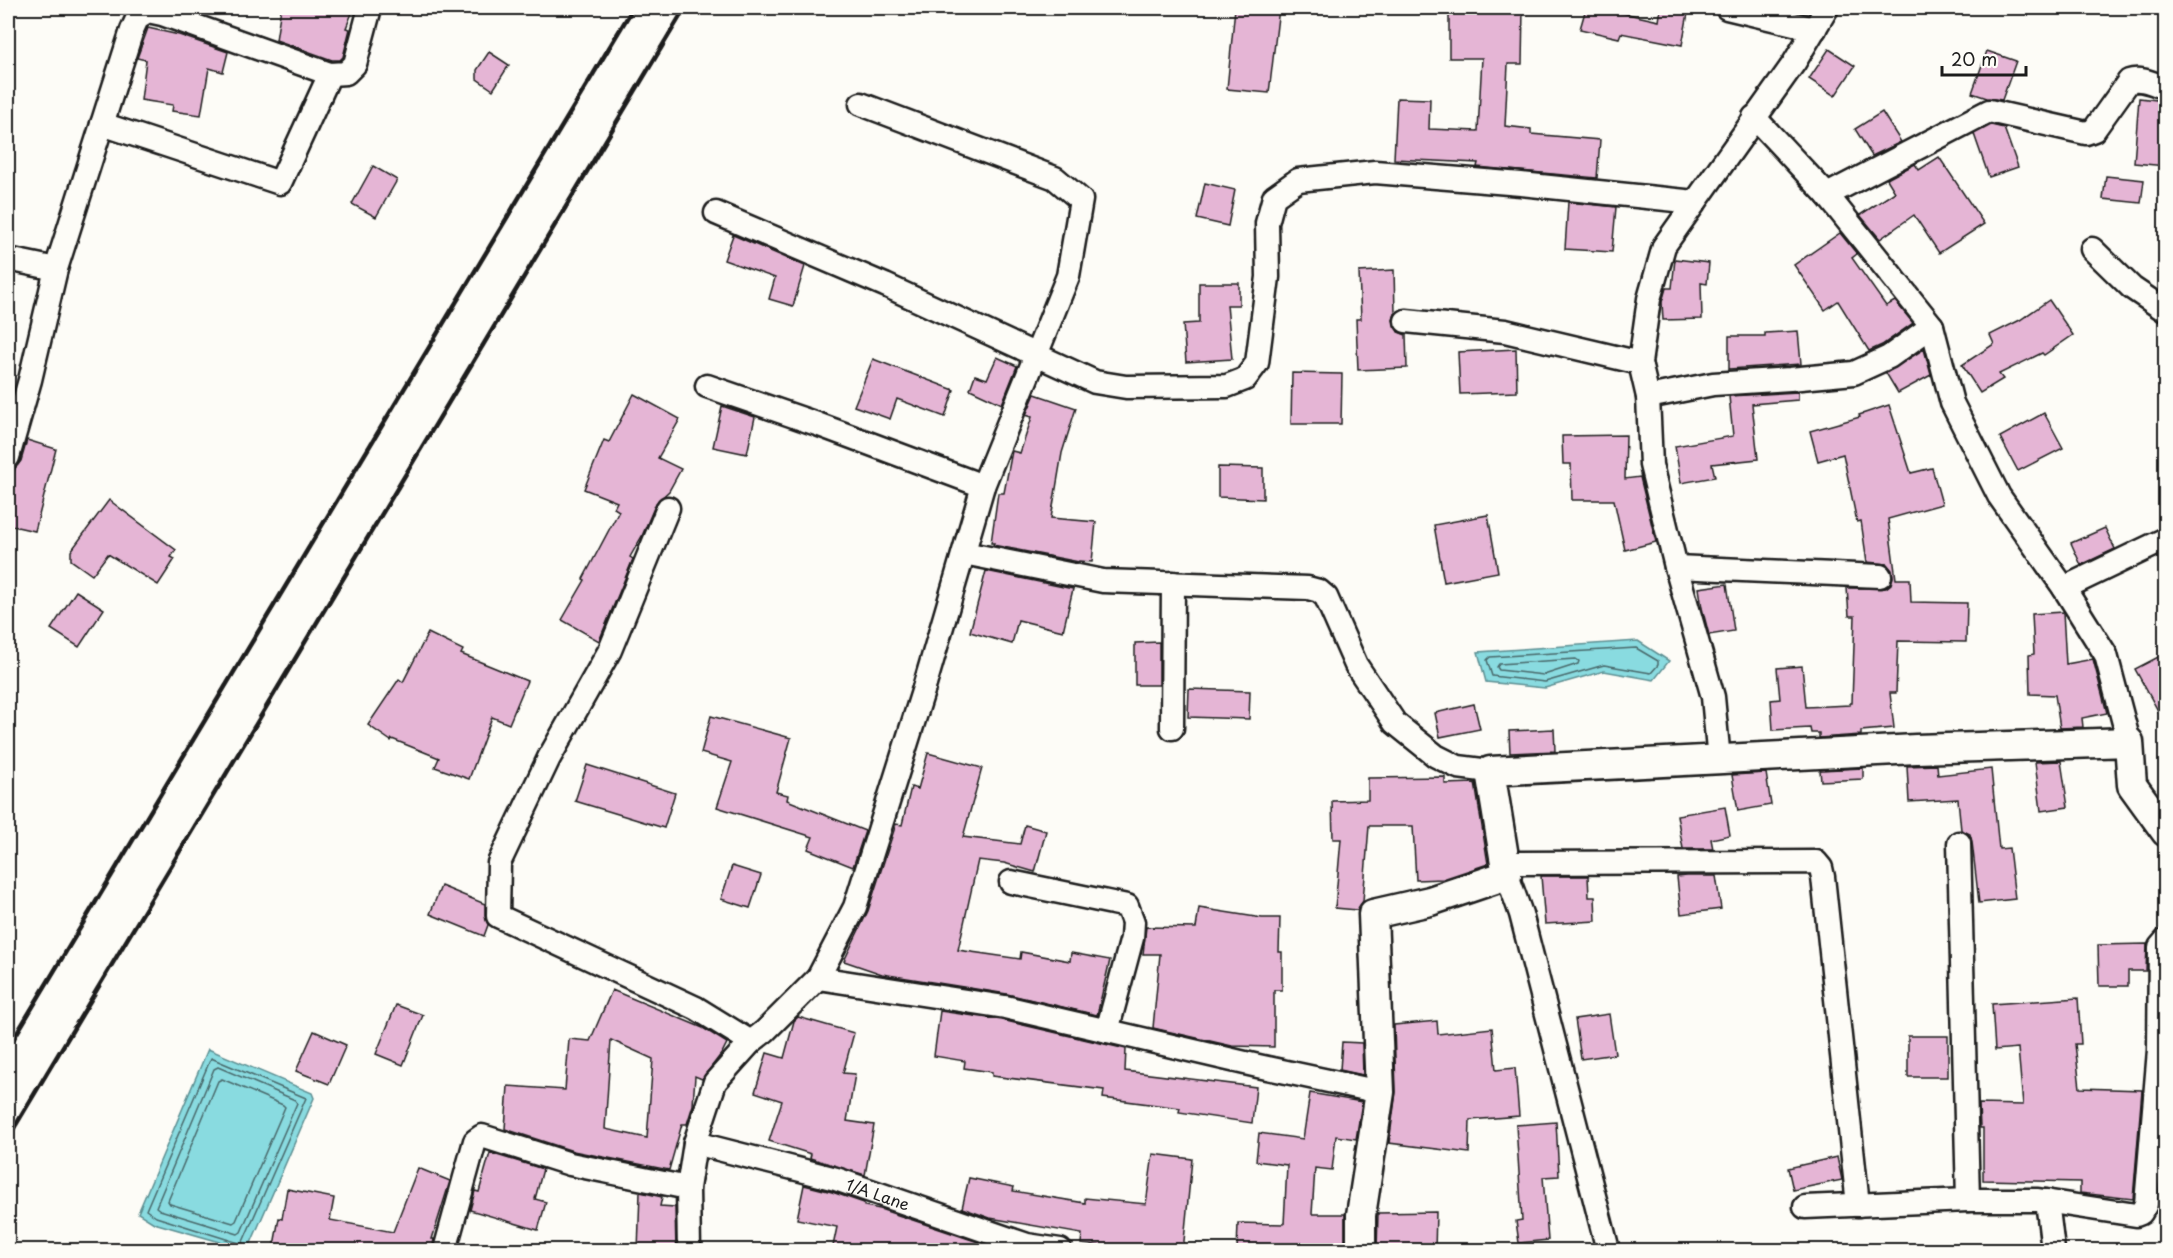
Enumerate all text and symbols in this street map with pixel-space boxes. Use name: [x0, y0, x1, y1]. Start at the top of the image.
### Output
scale bar: [1942, 39, 2026, 77]
text: 20 m: [1951, 45, 1997, 72]
street label: 1/A Lane: [843, 1171, 913, 1216]

